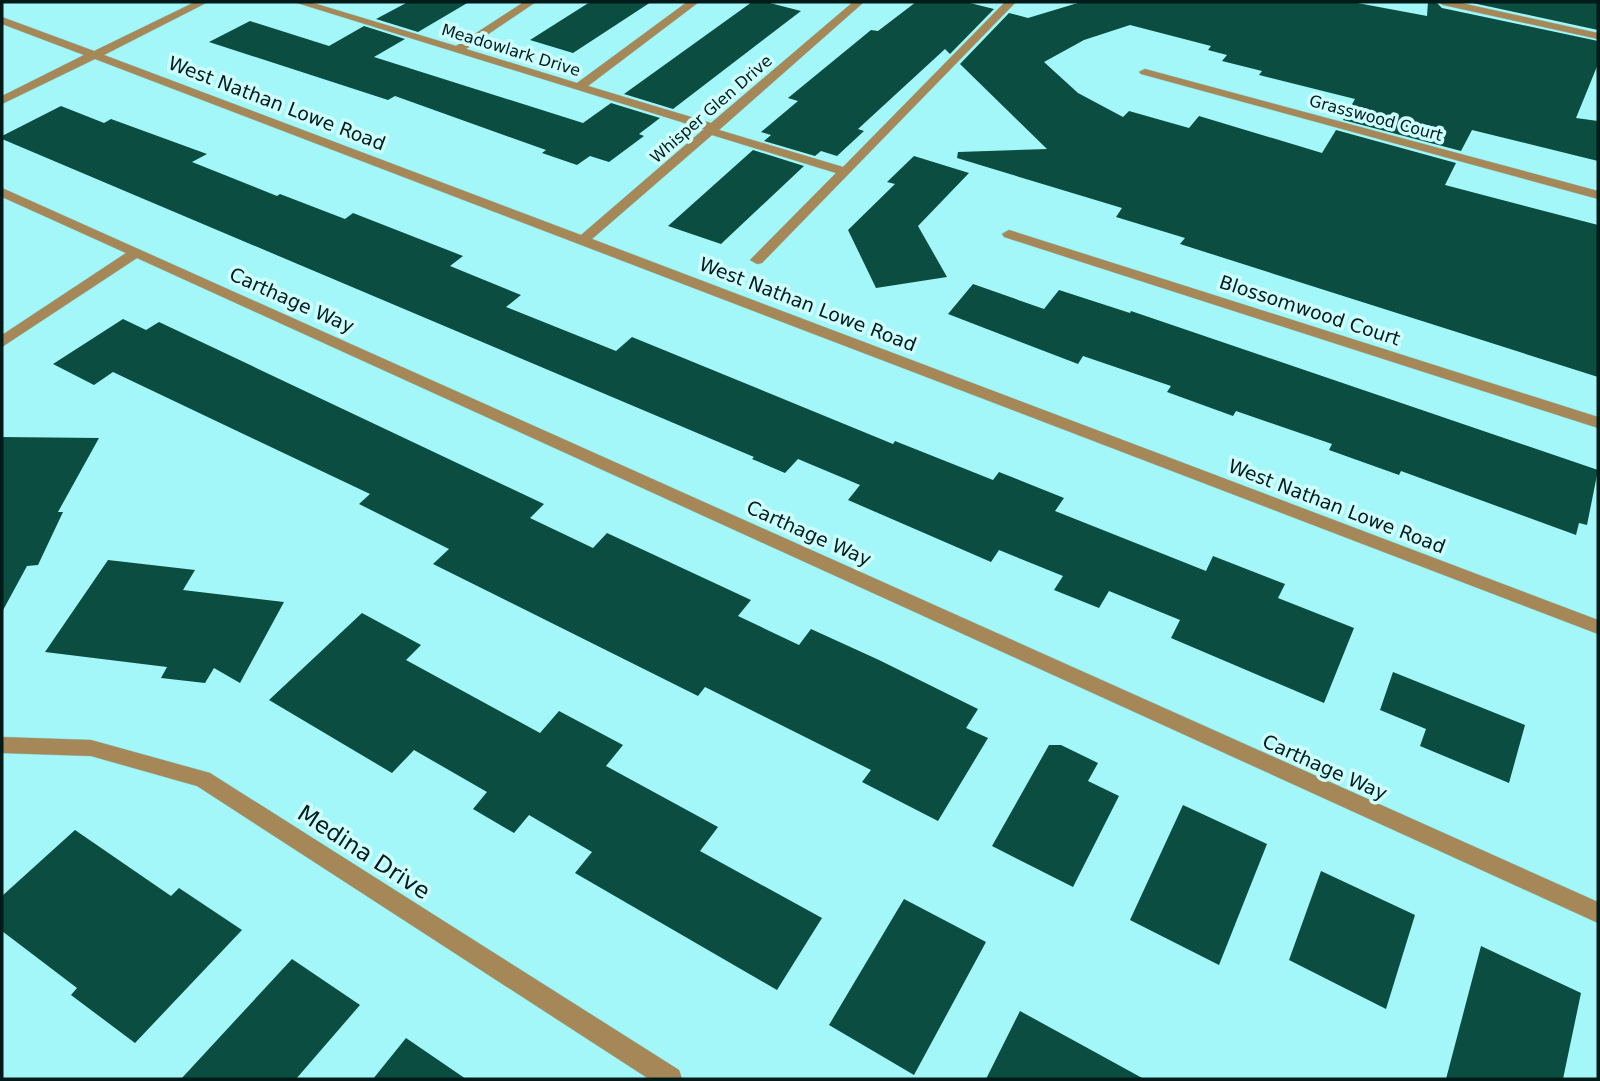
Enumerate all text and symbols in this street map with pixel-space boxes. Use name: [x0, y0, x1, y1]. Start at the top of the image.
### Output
street label: Meadowlark Drive: [439, 20, 583, 80]
street label: West Nathan Lowe Road: [165, 51, 389, 155]
street label: Whisper Glen Drive: [646, 51, 776, 167]
street label: Grasswood Court: [1307, 91, 1445, 145]
street label: West Nathan Lowe Road: [696, 252, 920, 356]
street label: Carthage Way: [226, 263, 358, 337]
street label: Blossomwood Court: [1217, 270, 1403, 350]
street label: West Nathan Lowe Road: [1225, 454, 1449, 558]
street label: Carthage Way: [743, 496, 875, 570]
street label: Carthage Way: [1259, 730, 1391, 804]
street label: Medina Drive: [293, 800, 435, 904]

